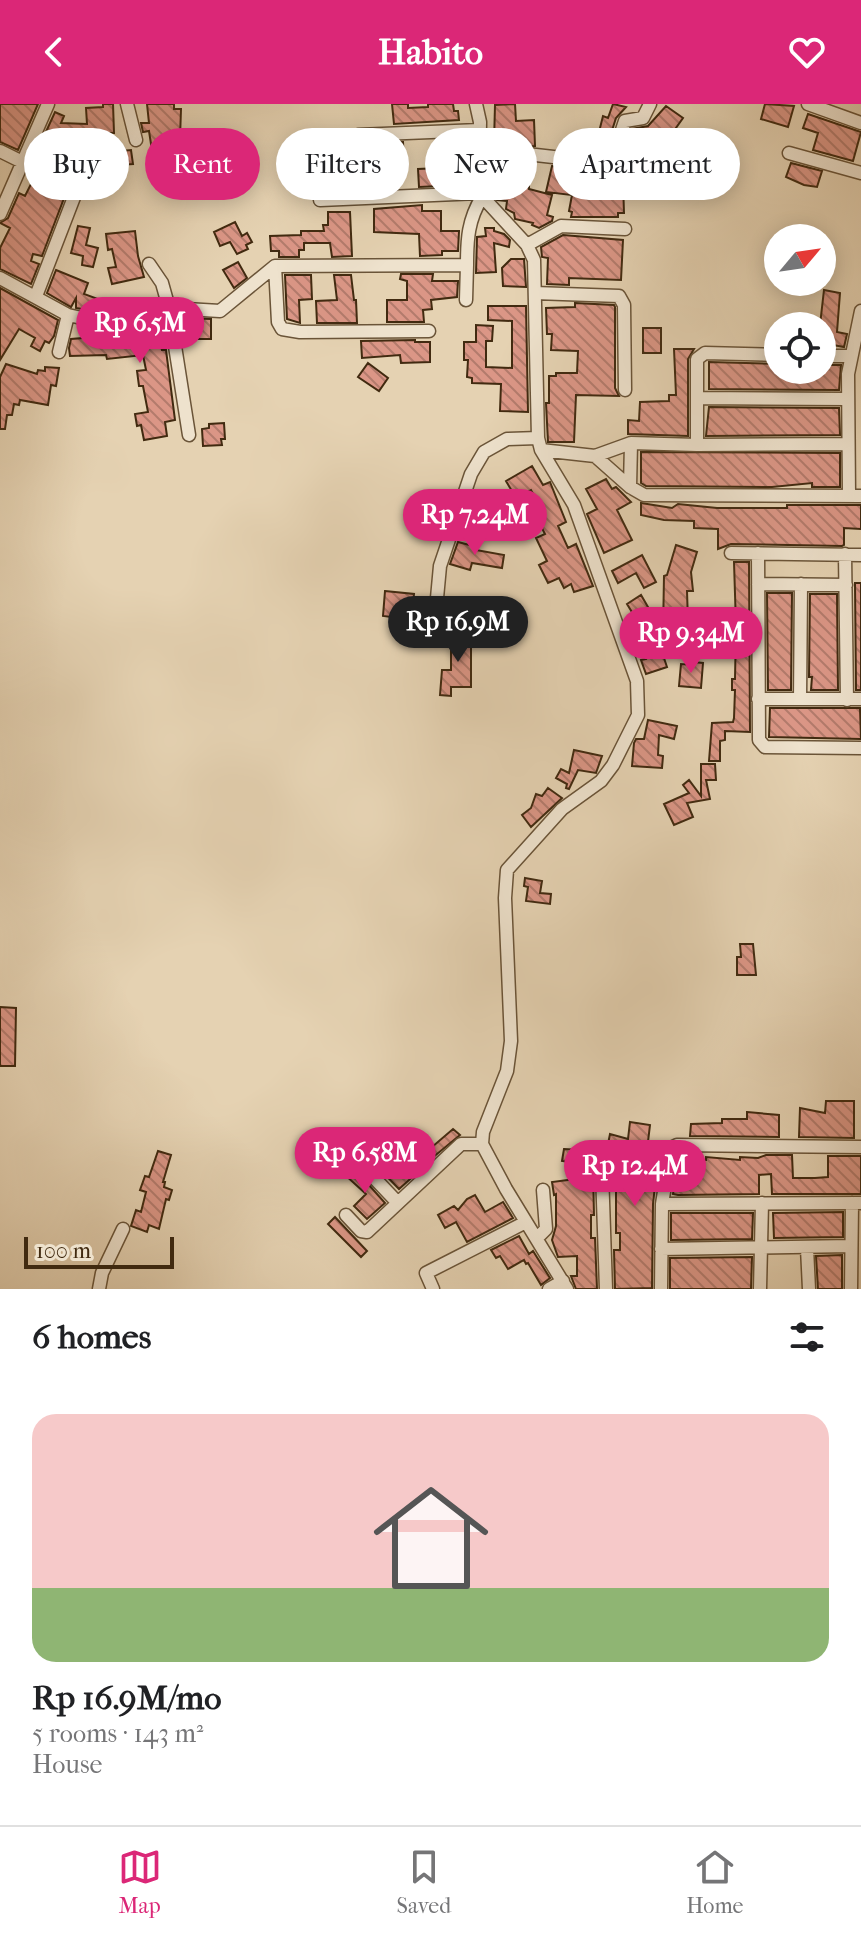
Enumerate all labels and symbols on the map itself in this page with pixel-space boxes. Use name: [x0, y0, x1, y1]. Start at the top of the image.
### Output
north arrow: [764, 224, 836, 296]
pin: Rp 6.5M: [66, 297, 214, 365]
pin: Rp 7.24M: [392, 489, 558, 557]
pin: Rp 16.9M: [375, 596, 541, 664]
pin: Rp 9.34M: [608, 607, 774, 675]
pin: Rp 6.58M: [282, 1127, 448, 1195]
pin: Rp 12.4M: [552, 1140, 718, 1208]
scale bar: [24, 1233, 174, 1269]

